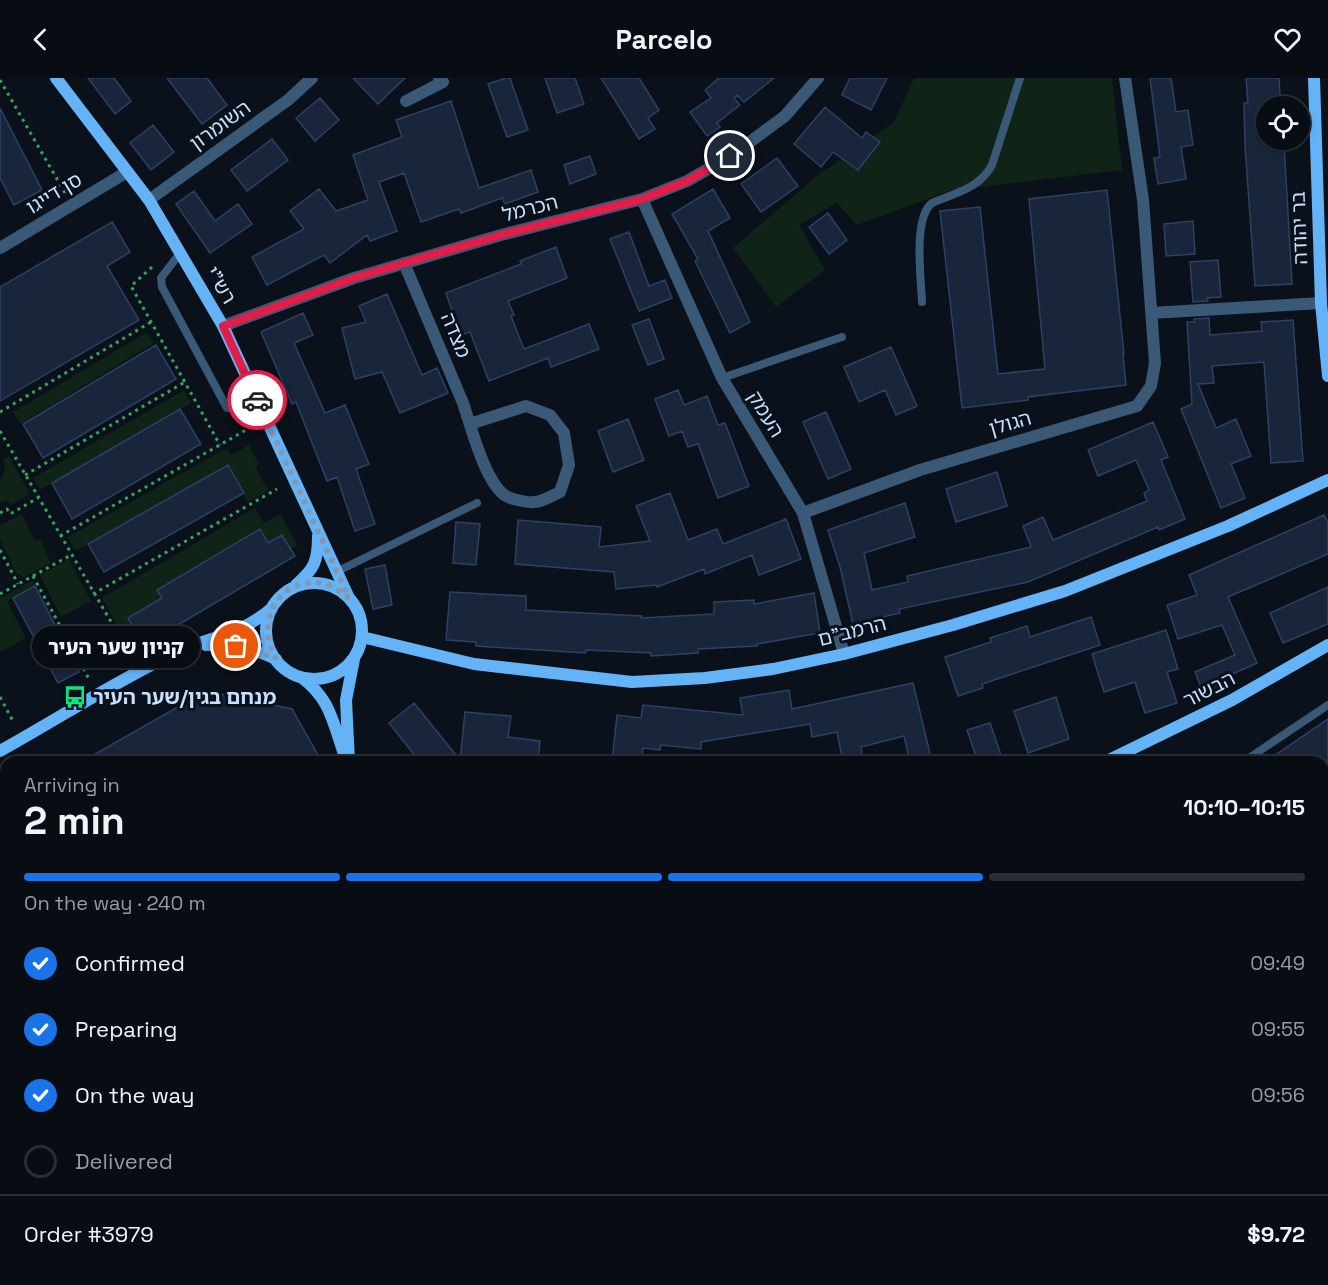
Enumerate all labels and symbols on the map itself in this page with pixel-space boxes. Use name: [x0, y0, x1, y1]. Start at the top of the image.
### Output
street label: השומרון: [184, 94, 256, 156]
pin: [704, 130, 755, 181]
street label: סן דייגו: [21, 166, 87, 220]
street label: הכרמל: [499, 189, 561, 227]
street label: בר יהודה: [1285, 191, 1313, 265]
street label: רש"י: [200, 261, 242, 309]
street label: מצדה: [435, 308, 477, 362]
courier: [227, 370, 287, 430]
street label: העמק: [742, 386, 790, 442]
street label: הגולן: [986, 405, 1034, 441]
street label: הרמב"ם: [815, 610, 889, 652]
pin: [210, 620, 261, 671]
callout: קניון שער העיר: [32, 625, 200, 667]
street label: הבשור: [1179, 665, 1239, 713]
bus stop icon: מנחם בגין/שער העיר: [62, 684, 88, 710]
place label: מנחם בגין/שער העיר: [93, 684, 276, 710]

